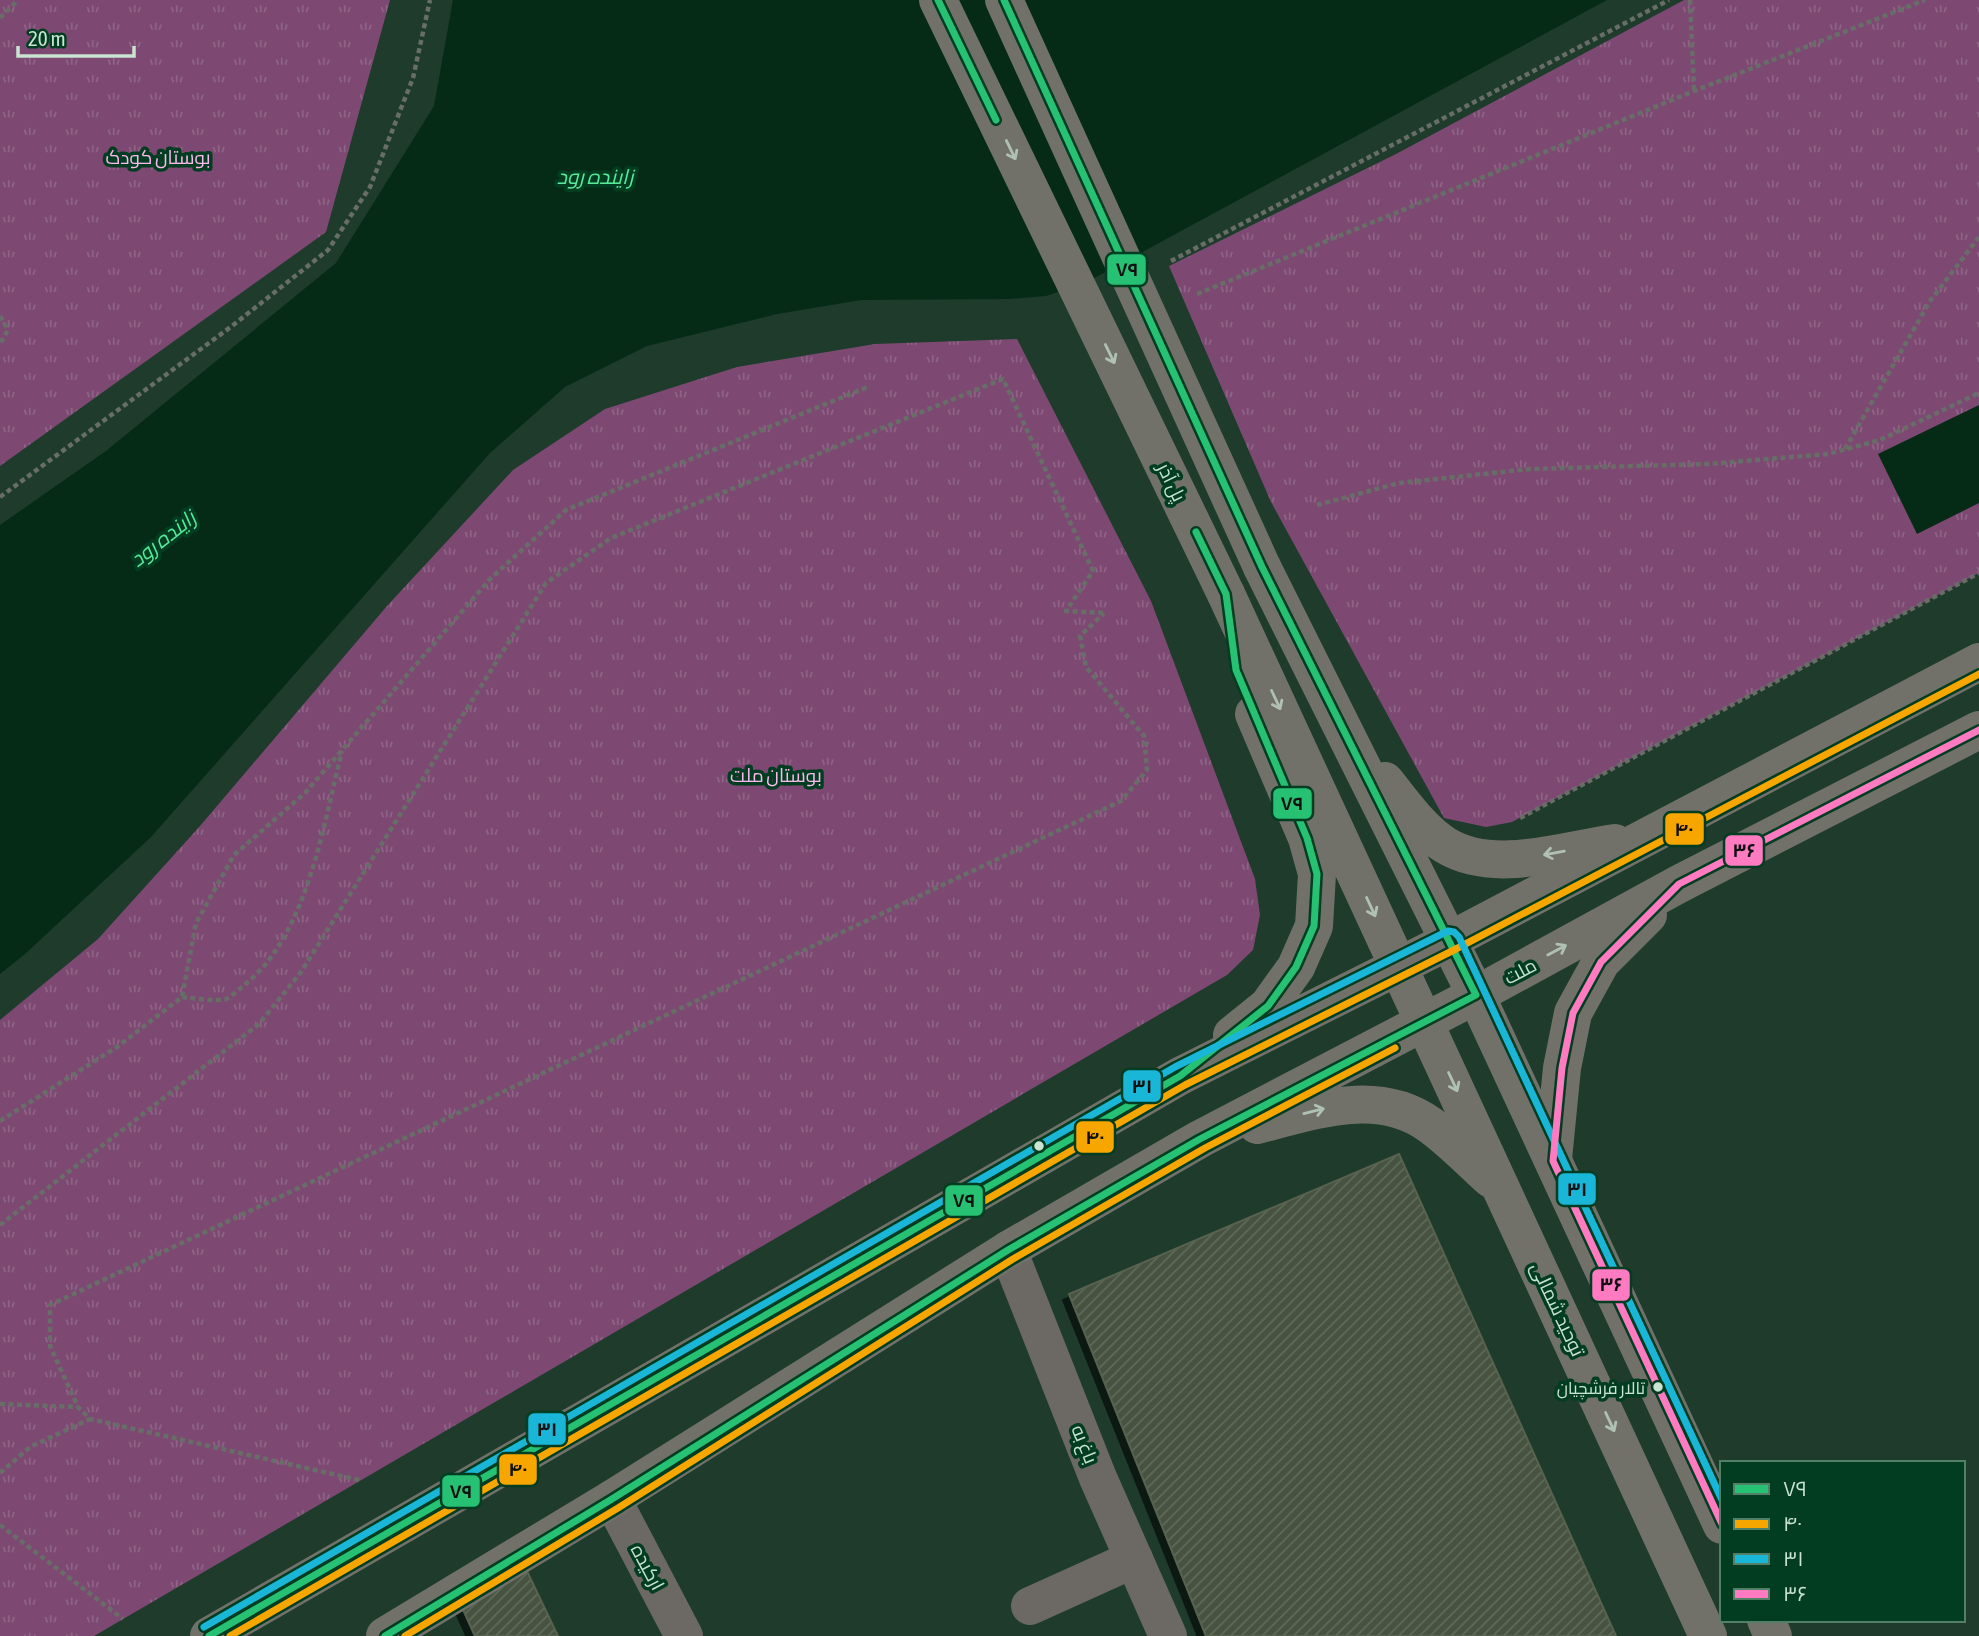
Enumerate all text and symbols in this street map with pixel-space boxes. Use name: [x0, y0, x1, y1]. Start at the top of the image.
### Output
scale bar: [18, 14, 133, 58]
text: 20 m: [28, 26, 66, 50]
one-way arrow: [1004, 139, 1018, 160]
park label: بوستان کودک: [105, 146, 211, 169]
water label: زاینده رود: [557, 164, 636, 189]
line badge: ۷۹: [1106, 253, 1147, 286]
text: ۷۹: [1115, 258, 1139, 280]
one-way arrow: [1104, 343, 1117, 364]
street label: پل آذر: [1151, 458, 1191, 506]
water label: زاینده رود: [125, 504, 202, 572]
one-way arrow: [1269, 689, 1283, 710]
park label: بوستان ملت: [730, 764, 822, 787]
line badge: ۷۹: [1272, 787, 1313, 820]
text: ۷۹: [1280, 792, 1304, 814]
line badge: ۴۰: [1664, 812, 1705, 846]
text: ۴۰: [1674, 818, 1694, 840]
line badge: ۳۶: [1724, 834, 1764, 867]
text: ۳۶: [1732, 839, 1756, 861]
one-way arrow: [1543, 847, 1565, 860]
one-way arrow: [1366, 896, 1379, 917]
one-way arrow: [1546, 943, 1567, 957]
street label: ملت: [1500, 953, 1540, 989]
line badge: ۳۱: [1122, 1069, 1162, 1103]
one-way arrow: [1447, 1071, 1460, 1092]
text: ۳۱: [1132, 1075, 1152, 1097]
one-way arrow: [1302, 1104, 1325, 1117]
line badge: ۴۰: [1075, 1120, 1115, 1154]
text: ۴۰: [1085, 1126, 1105, 1148]
unlabelled marker: [1032, 1139, 1046, 1153]
line badge: ۳۱: [1557, 1172, 1597, 1206]
text: ۳۱: [1567, 1178, 1587, 1200]
line badge: ۷۹: [944, 1184, 984, 1217]
text: ۷۹: [952, 1189, 976, 1211]
street label: توحید شمالی: [1526, 1259, 1589, 1360]
line badge: ۳۶: [1591, 1268, 1631, 1302]
text: ۳۶: [1599, 1273, 1623, 1295]
place label: تالار فرشچیان: [1557, 1378, 1645, 1400]
marker: تالار فرشچیان: [1651, 1380, 1665, 1394]
one-way arrow: [1604, 1411, 1617, 1433]
line badge: ۳۱: [527, 1412, 567, 1446]
text: ۳۱: [537, 1418, 557, 1440]
street label: باغ به: [1065, 1421, 1103, 1468]
line badge: ۴۰: [498, 1453, 538, 1486]
text: ۴۰: [508, 1458, 528, 1480]
legend: [1720, 1461, 1965, 1622]
line badge: ۷۹: [441, 1474, 481, 1508]
text: ۷۹: [1783, 1476, 1807, 1500]
text: ۷۹: [449, 1480, 473, 1502]
text: ۴۰: [1783, 1511, 1802, 1535]
street label: ارکیده: [626, 1540, 669, 1594]
text: ۳۱: [1783, 1546, 1804, 1570]
text: ۳۶: [1783, 1581, 1807, 1605]

